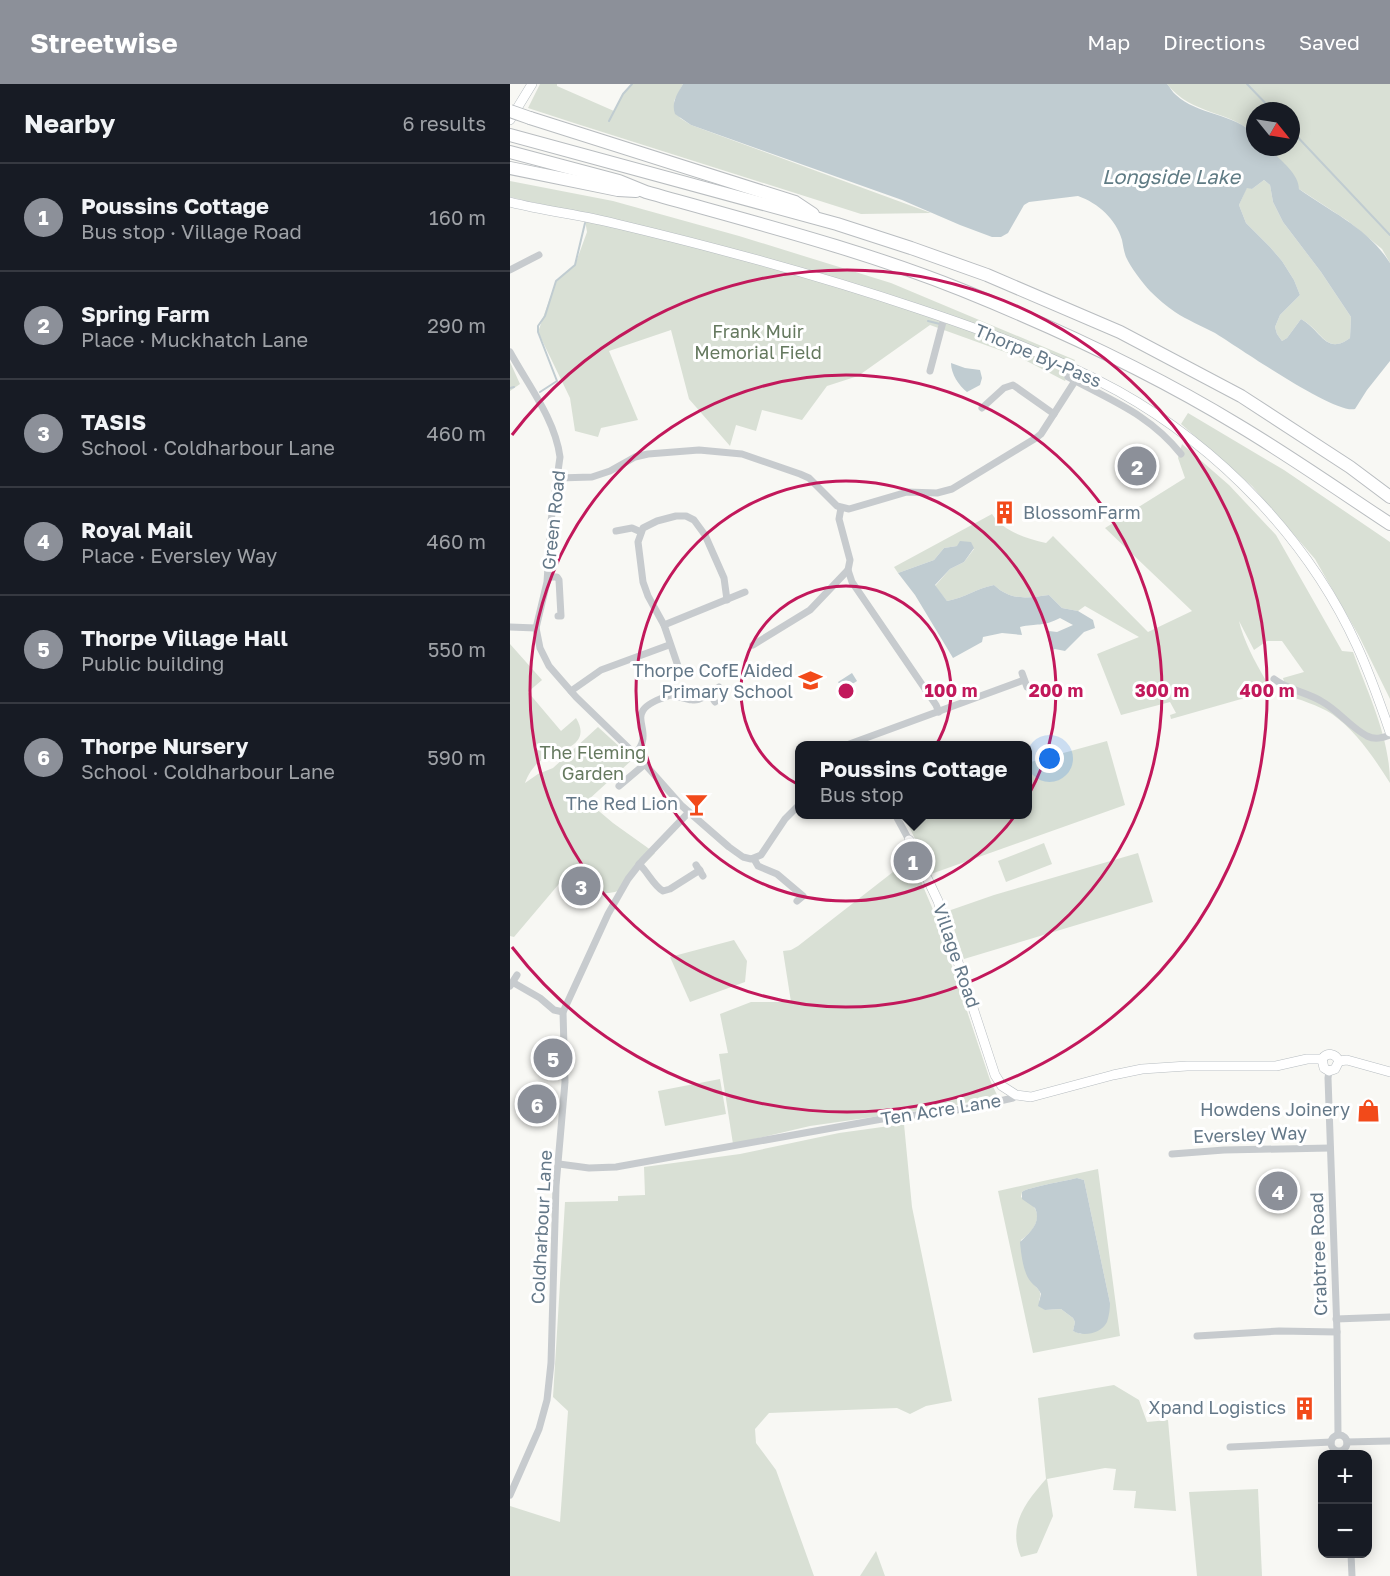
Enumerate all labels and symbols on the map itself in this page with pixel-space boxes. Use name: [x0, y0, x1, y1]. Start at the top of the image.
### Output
north arrow: [1246, 102, 1300, 156]
water label: Longside Lake: [1102, 164, 1241, 189]
street label: Thorpe By-Pass: [972, 319, 1105, 392]
park label: Frank Muir Memorial Field: [694, 320, 822, 363]
pin: 2: [1118, 444, 1156, 488]
street label: Green Road: [537, 469, 569, 571]
building icon: BlossomFarm: [992, 500, 1018, 526]
place label: BlossomFarm: [1023, 501, 1141, 523]
place label: Thorpe CofE Aided Primary School: [633, 659, 793, 702]
school or university icon: Thorpe CofE Aided Primary School: [798, 668, 824, 694]
text: 100 m: [925, 679, 977, 701]
text: 200 m: [1029, 679, 1083, 701]
text: 300 m: [1135, 679, 1189, 701]
text: 400 m: [1240, 679, 1294, 701]
centre of rings: [836, 681, 856, 701]
park label: The Fleming Garden: [540, 741, 646, 784]
your location: [1035, 744, 1064, 773]
bar icon: The Red Lion: [683, 791, 709, 817]
place label: The Red Lion: [566, 792, 678, 814]
pin: 1: [894, 838, 932, 884]
pin: 3: [562, 864, 600, 908]
street label: Village Road: [929, 901, 985, 1011]
pin: 5: [534, 1036, 573, 1080]
pin: 6: [518, 1082, 556, 1126]
street label: Ten Acre Lane: [879, 1089, 1002, 1129]
shop icon: Howdens Joinery: [1355, 1097, 1381, 1123]
place label: Howdens Joinery: [1200, 1098, 1350, 1120]
street label: Eversley Way: [1193, 1121, 1307, 1147]
street label: Coldharbour Lane: [526, 1149, 556, 1305]
pin: 4: [1258, 1168, 1298, 1214]
street label: Crabtree Road: [1305, 1192, 1331, 1316]
building icon: Xpand Logistics: [1291, 1395, 1317, 1421]
place label: Xpand Logistics: [1149, 1396, 1286, 1418]

